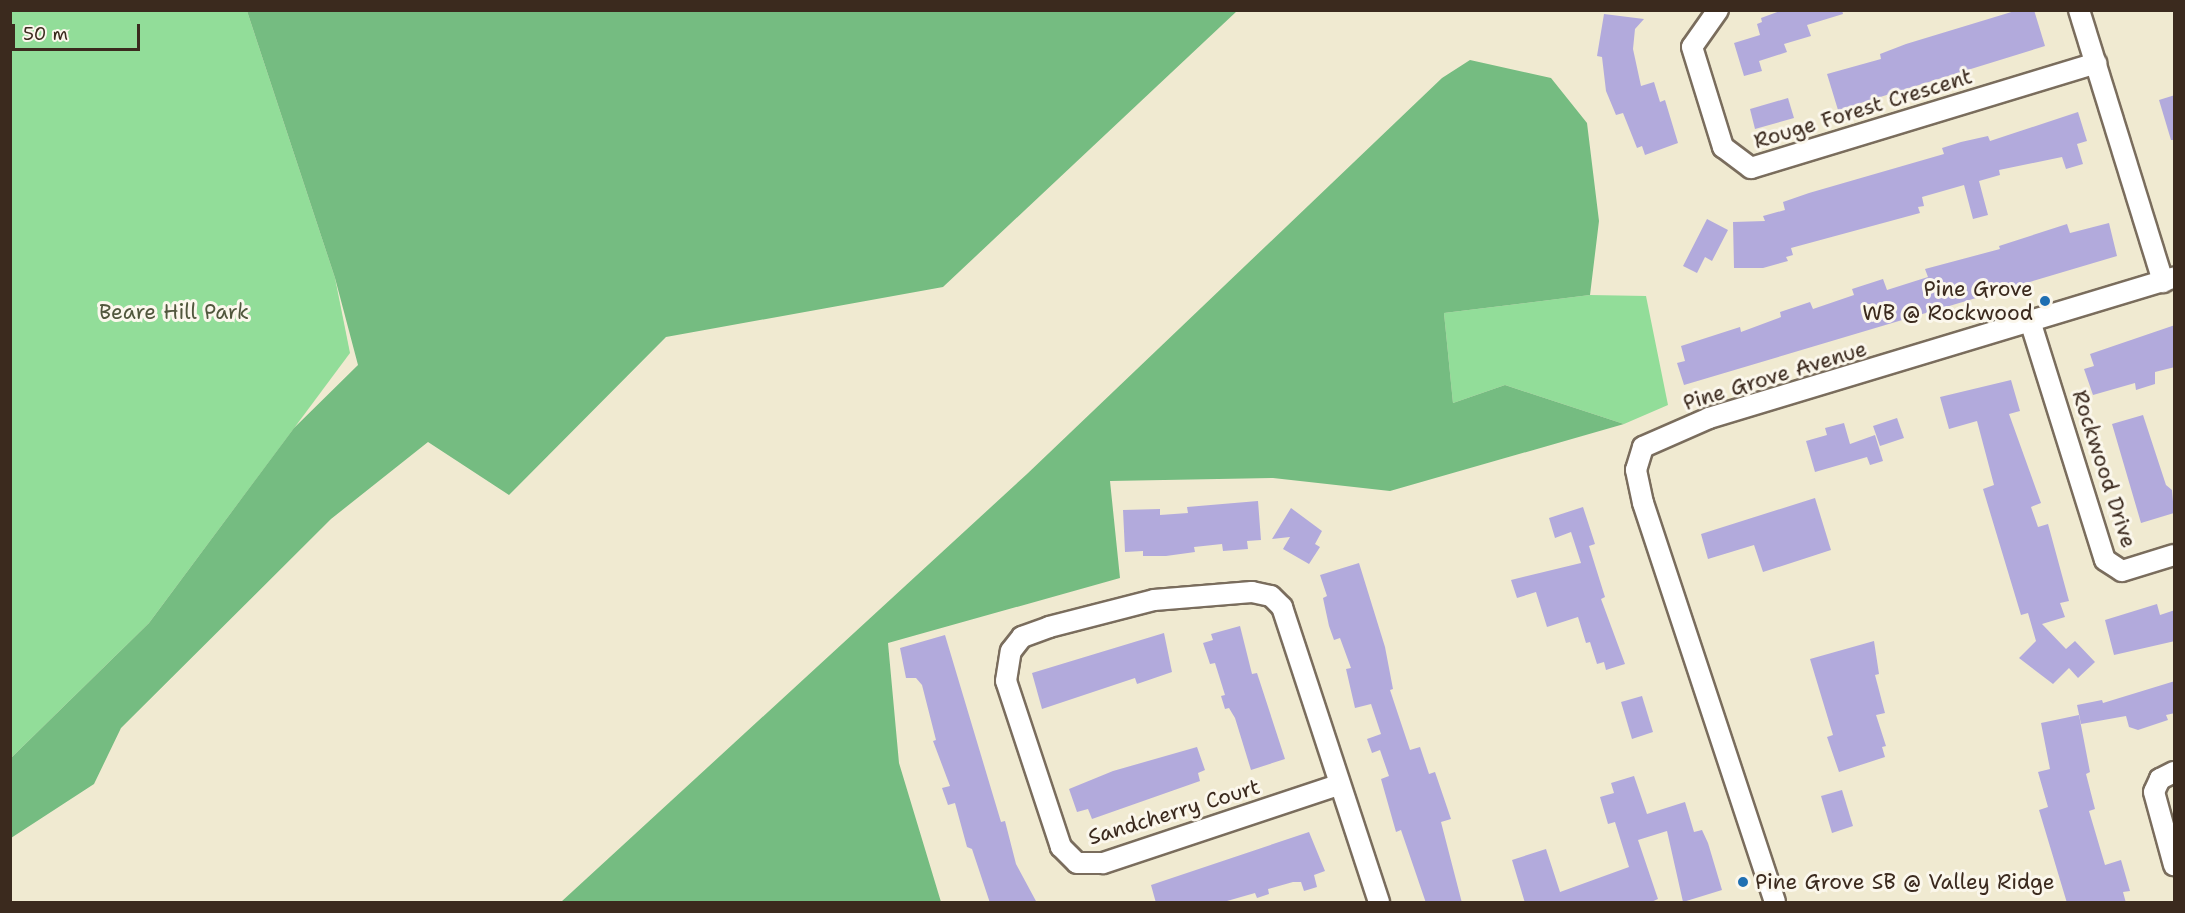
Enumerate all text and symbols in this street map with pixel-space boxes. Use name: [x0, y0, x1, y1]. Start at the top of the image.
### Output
scale bar: [15, 12, 142, 50]
text: 50 m: [23, 22, 68, 46]
street label: Rouge Forest Crescent: [1751, 64, 1975, 154]
place label: Pine Grove WB @ Rockwood: [1862, 276, 2033, 326]
marker: Pine Grove WB @ Rockwood: [2038, 294, 2052, 308]
park label: Beare Hill Park: [99, 299, 249, 325]
street label: Pine Grove Avenue: [1680, 336, 1870, 416]
street label: Rockwood Drive: [2067, 387, 2141, 551]
street label: Sandcherry Court: [1085, 774, 1263, 850]
place label: Pine Grove SB @ Valley Ridge: [1755, 869, 2055, 895]
marker: Pine Grove SB @ Valley Ridge: [1736, 875, 1750, 889]

